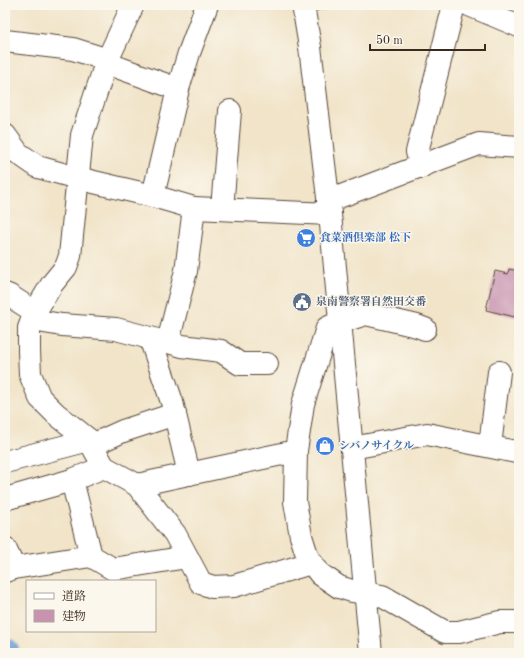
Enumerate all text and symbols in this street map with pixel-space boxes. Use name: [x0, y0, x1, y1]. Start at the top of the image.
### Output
scale bar: [370, 26, 485, 52]
text: 50 m: [376, 34, 403, 47]
supermarket icon: 食菜酒倶楽部 松下: [295, 227, 317, 249]
place label: 食菜酒倶楽部 松下: [320, 231, 411, 244]
public building icon: 泉南警察署自然田交番: [291, 291, 313, 313]
place label: 泉南警察署自然田交番: [316, 295, 427, 308]
shop icon: シバノサイクル: [314, 435, 336, 457]
place label: シバノサイクル: [339, 440, 414, 452]
legend: [26, 580, 156, 632]
text: 道路: [62, 589, 86, 603]
text: 建物: [62, 609, 86, 623]

